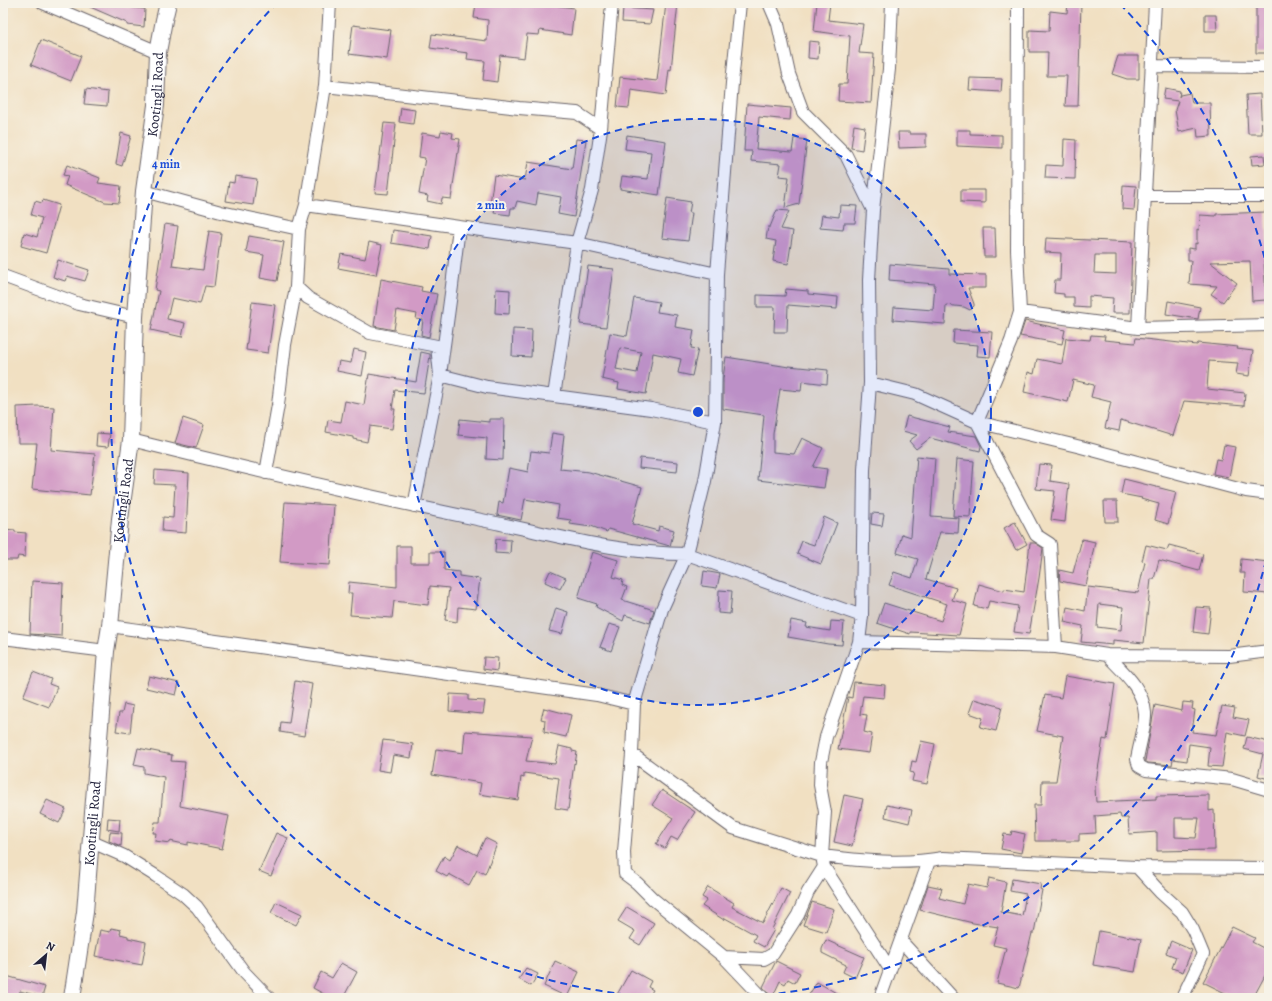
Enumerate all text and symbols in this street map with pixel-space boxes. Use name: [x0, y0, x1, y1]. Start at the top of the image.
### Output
street label: Kootingli Road: [143, 51, 168, 138]
text: 4 min: [152, 156, 180, 172]
text: 2 min: [477, 197, 505, 213]
centre of rings: [691, 405, 705, 419]
street label: Kootingli Road: [109, 457, 138, 544]
street label: Kootingli Road: [80, 780, 106, 866]
north arrow: [26, 935, 66, 975]
text: N: [43, 938, 58, 955]

